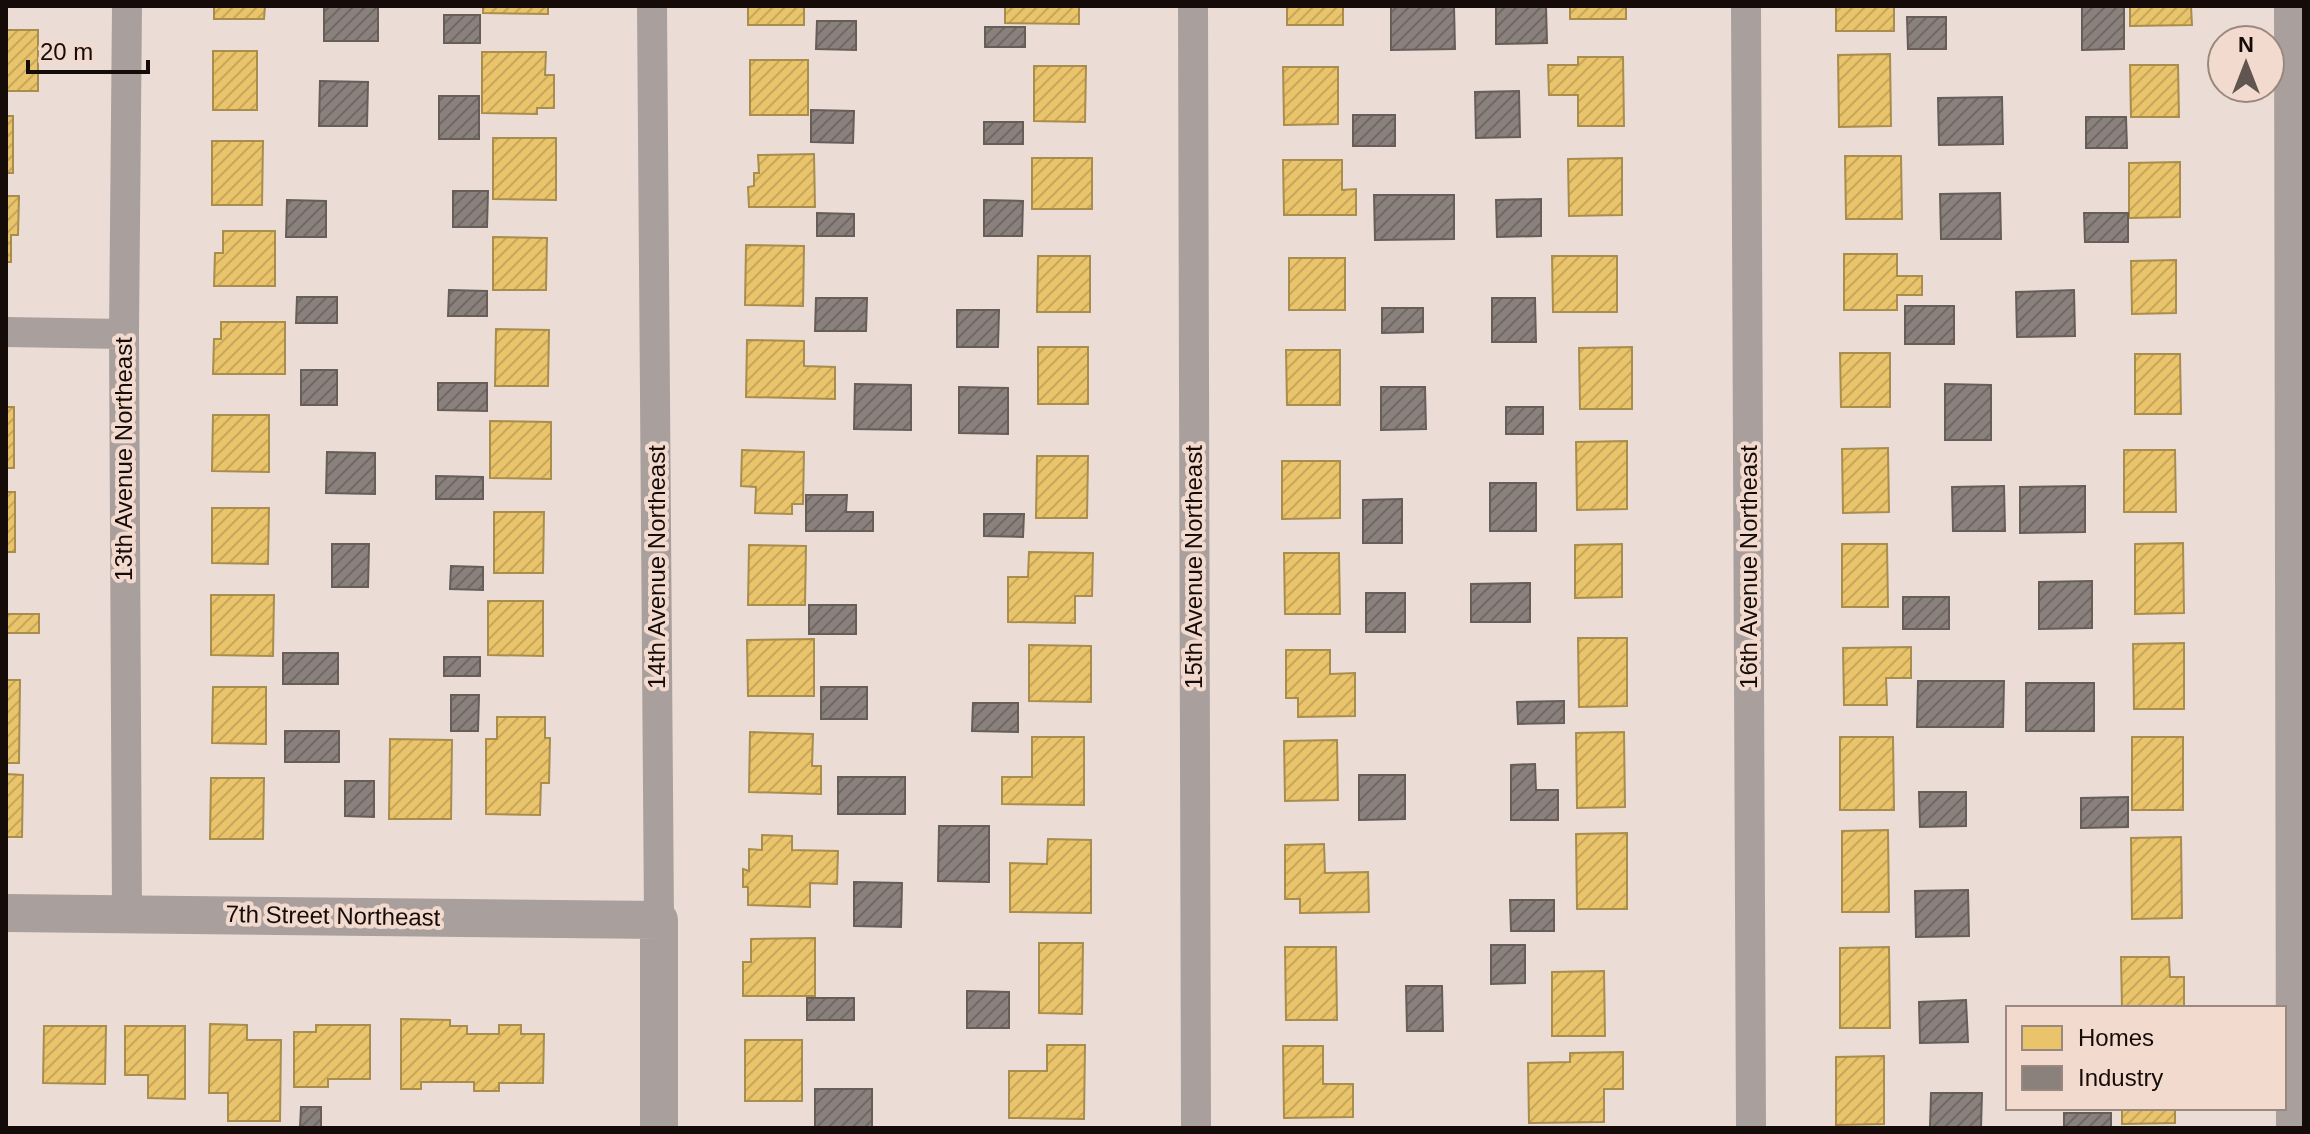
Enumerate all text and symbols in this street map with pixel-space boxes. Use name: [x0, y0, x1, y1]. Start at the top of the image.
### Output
scale bar: [28, 24, 148, 74]
north arrow: [2206, 24, 2286, 104]
text: N: [2238, 32, 2254, 57]
text: 20 m: [40, 38, 93, 65]
street label: 13th Avenue Northeast: [110, 337, 137, 581]
street label: 14th Avenue Northeast: [643, 445, 670, 689]
street label: 15th Avenue Northeast: [1180, 445, 1207, 689]
street label: 16th Avenue Northeast: [1735, 445, 1762, 689]
street label: 7th Street Northeast: [225, 900, 441, 931]
legend: [2006, 1006, 2286, 1110]
text: Homes: [2078, 1024, 2154, 1051]
text: Industry: [2078, 1064, 2163, 1091]

